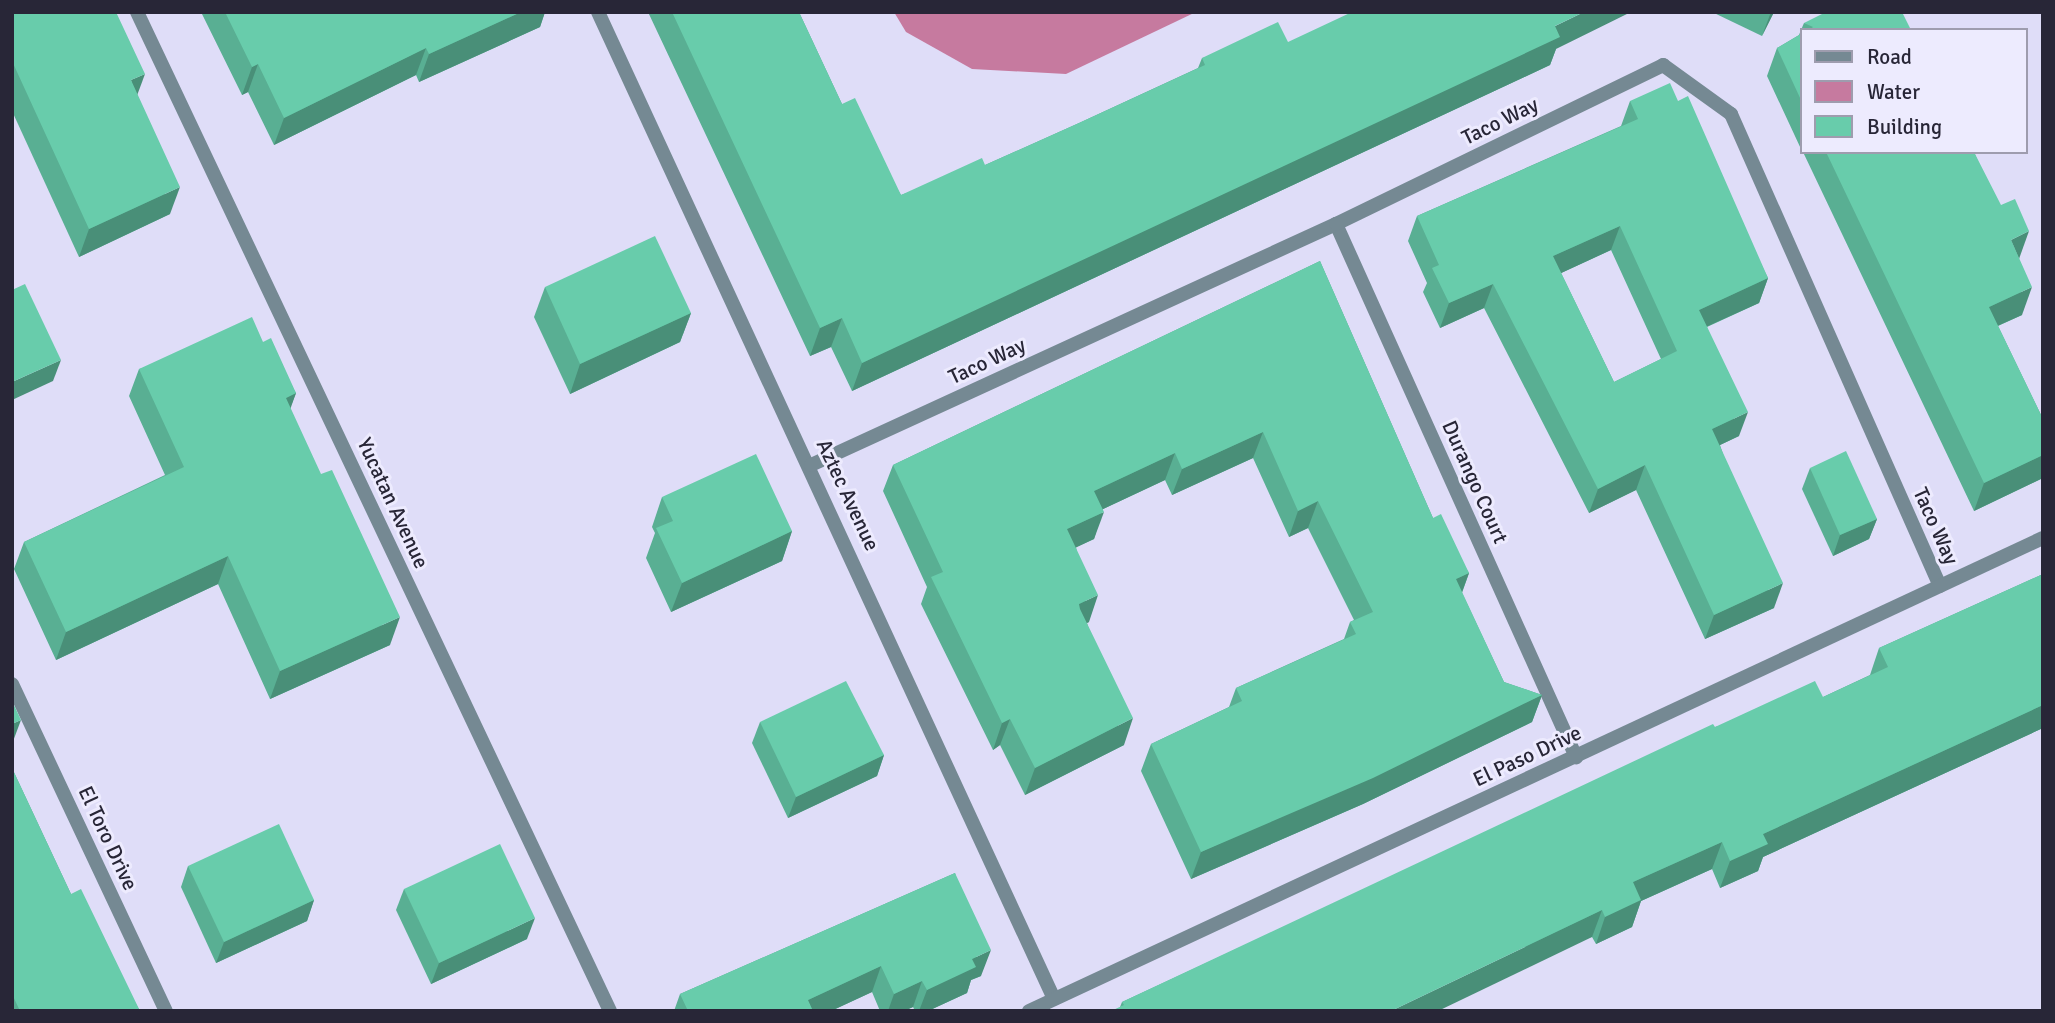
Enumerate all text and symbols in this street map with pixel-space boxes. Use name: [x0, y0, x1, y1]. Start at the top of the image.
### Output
legend: [1800, 28, 2027, 154]
text: Road: [1867, 44, 1912, 70]
text: Water: [1867, 79, 1920, 105]
street label: Taco Way: [1458, 92, 1542, 150]
text: Building: [1867, 114, 1942, 140]
street label: Taco Way: [945, 332, 1029, 390]
street label: Durango Court: [1437, 417, 1513, 547]
street label: Yucatan Avenue: [352, 434, 434, 572]
street label: Aztec Avenue: [811, 435, 885, 555]
street label: Taco Way: [1908, 483, 1964, 569]
street label: El Paso Drive: [1469, 720, 1585, 792]
street label: El Toro Drive: [73, 782, 143, 894]

